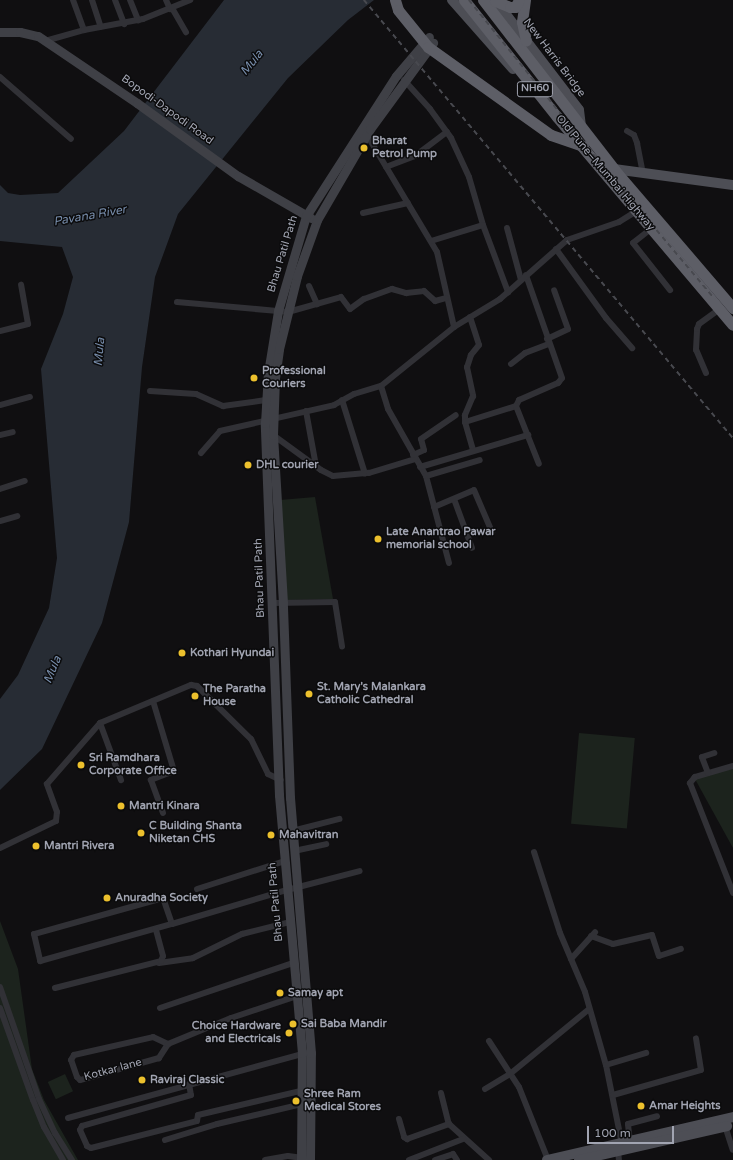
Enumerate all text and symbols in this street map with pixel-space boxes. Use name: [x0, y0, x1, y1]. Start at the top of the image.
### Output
street label: New Harris Bridge: [520, 16, 588, 100]
water label: Mula: [237, 47, 267, 79]
street label: Bopodi-Dapodi Road: [119, 72, 215, 148]
road number: NH60: [516, 81, 554, 97]
street label: Old Pune–Mumbai Highway: [553, 112, 657, 234]
place label: Bharat Petrol Pump: [372, 135, 437, 161]
marker: Bharat Petrol Pump: [359, 143, 369, 153]
water label: Pavana River: [52, 203, 128, 229]
street label: Bhau Patil Path: [265, 214, 301, 294]
water label: Mula: [92, 337, 108, 367]
place label: Professional Couriers: [262, 365, 326, 391]
marker: Professional Couriers: [249, 373, 259, 383]
place label: DHL courier: [256, 458, 318, 472]
marker: DHL courier: [243, 460, 253, 470]
place label: Late Anantrao Pawar memorial school: [386, 526, 496, 552]
marker: Late Anantrao Pawar memorial school: [373, 534, 383, 544]
street label: Bhau Patil Path: [252, 538, 268, 618]
place label: Kothari Hyundai: [190, 646, 274, 660]
marker: Kothari Hyundai: [177, 648, 187, 658]
water label: Mula: [41, 654, 65, 686]
place label: St. Mary's Malankara Catholic Cathedral: [317, 681, 426, 707]
place label: The Paratha House: [203, 683, 266, 709]
marker: St. Mary's Malankara Catholic Cathedral: [304, 689, 314, 699]
marker: The Paratha House: [190, 691, 200, 701]
place label: Sri Ramdhara Corporate Office: [89, 752, 177, 778]
marker: Sri Ramdhara Corporate Office: [76, 760, 86, 770]
place label: Mantri Kinara: [129, 799, 200, 813]
marker: Mantri Kinara: [116, 801, 126, 811]
place label: C Building Shanta Niketan CHS: [149, 820, 242, 846]
marker: C Building Shanta Niketan CHS: [136, 828, 146, 838]
place label: Mahavitran: [279, 828, 338, 842]
marker: Mahavitran: [266, 830, 276, 840]
place label: Mantri Rivera: [44, 839, 114, 853]
marker: Mantri Rivera: [31, 841, 41, 851]
street label: Bhau Patil Path: [266, 862, 286, 942]
place label: Anuradha Society: [115, 891, 208, 905]
marker: Anuradha Society: [102, 893, 112, 903]
place label: Samay apt: [288, 986, 343, 1000]
marker: Samay apt: [275, 988, 285, 998]
place label: Sai Baba Mandir: [301, 1017, 387, 1031]
marker: Sai Baba Mandir: [288, 1019, 298, 1029]
place label: Choice Hardware and Electricals: [192, 1020, 281, 1046]
marker: Choice Hardware and Electricals: [284, 1028, 294, 1038]
street label: Kotkar lane: [83, 1056, 143, 1084]
place label: Raviraj Classic: [150, 1073, 224, 1087]
marker: Raviraj Classic: [137, 1075, 147, 1085]
place label: Shree Ram Medical Stores: [304, 1088, 381, 1114]
marker: Shree Ram Medical Stores: [291, 1096, 301, 1106]
place label: Amar Heights: [649, 1099, 721, 1113]
marker: Amar Heights: [636, 1101, 646, 1111]
scale bar: [589, 1118, 676, 1144]
text: 100 m: [594, 1126, 631, 1140]

